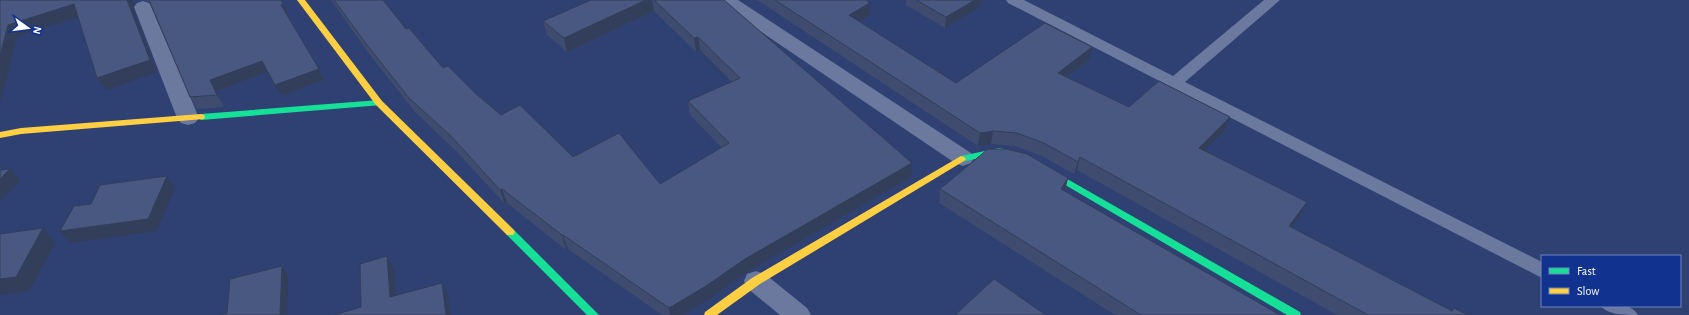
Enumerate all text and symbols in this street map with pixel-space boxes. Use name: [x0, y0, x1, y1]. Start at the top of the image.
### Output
north arrow: [8, 8, 48, 48]
text: N: [31, 25, 43, 35]
legend: [1541, 255, 1681, 307]
text: Fast: [1577, 265, 1596, 277]
text: Slow: [1577, 285, 1599, 297]

